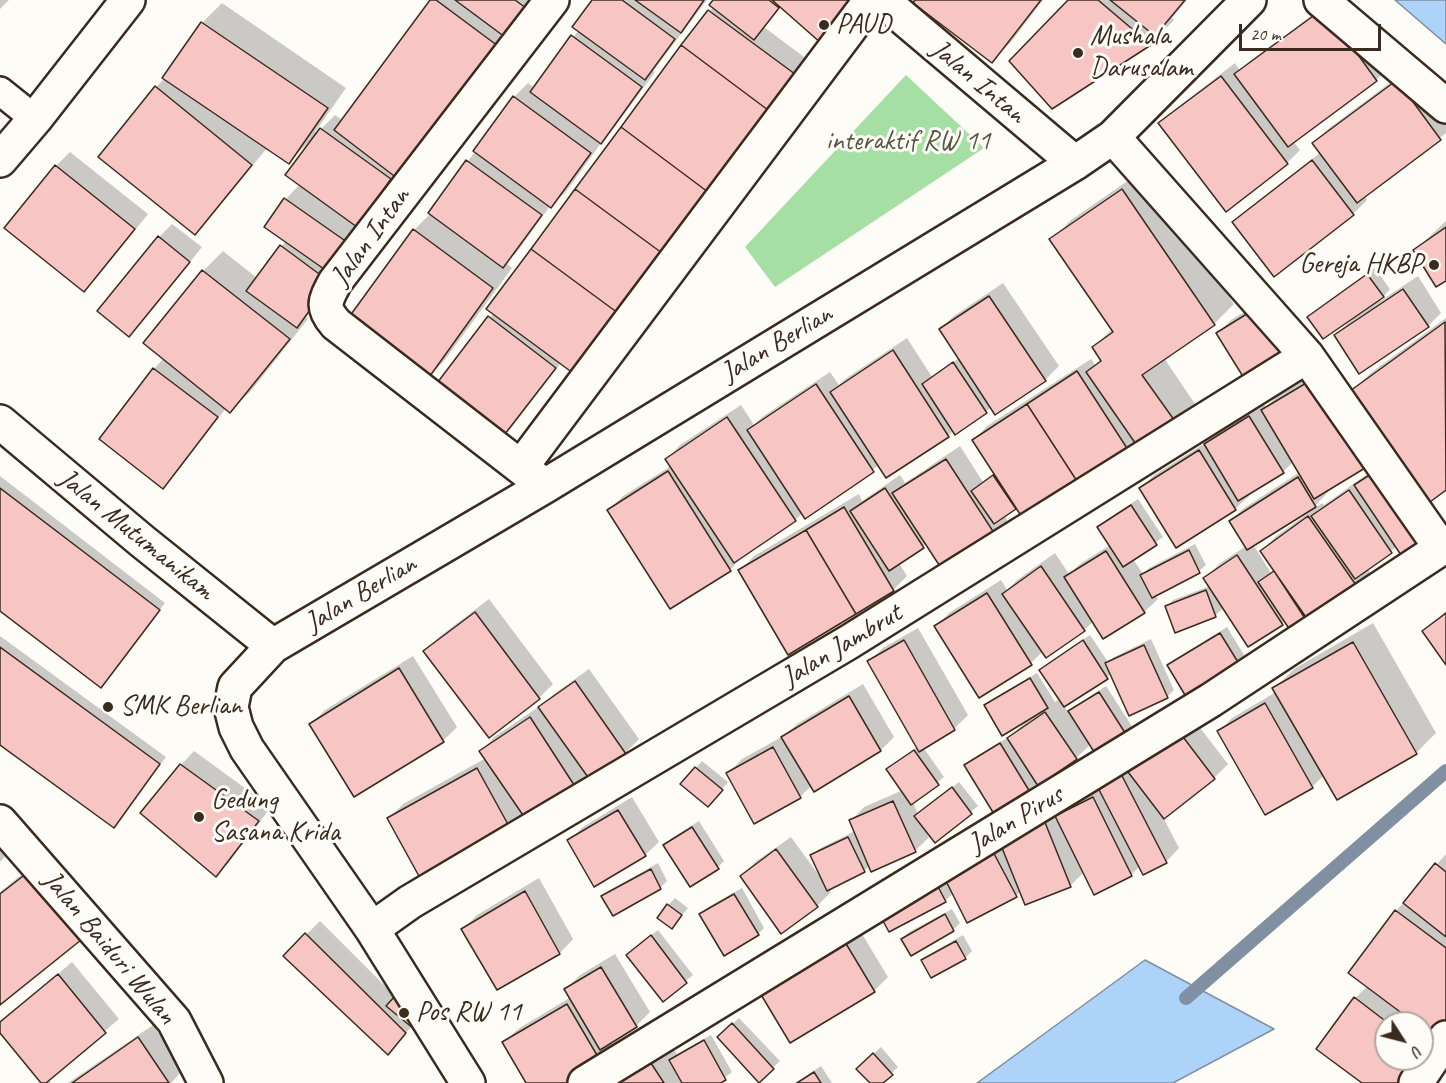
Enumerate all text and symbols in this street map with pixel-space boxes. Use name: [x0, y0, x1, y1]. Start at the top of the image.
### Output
place label: PAUD: [836, 8, 891, 42]
scale bar: [1242, 12, 1384, 50]
marker: PAUD: [817, 18, 831, 32]
place label: Mushala Darusalam: [1090, 20, 1193, 86]
text: 20 m: [1250, 23, 1281, 45]
street label: Jalan Intan: [924, 33, 1032, 131]
marker: Mushala Darusalam: [1071, 46, 1085, 60]
park label: interaktif RW 11: [826, 125, 990, 159]
street label: Jalan Intan: [324, 181, 418, 293]
place label: Gereja HKBP: [1299, 248, 1422, 282]
marker: Gereja HKBP: [1427, 258, 1441, 272]
street label: Jalan Berlian: [715, 298, 839, 390]
street label: Jalan Mutumanikam: [51, 462, 221, 608]
street label: Jalan Berlian: [299, 548, 423, 640]
street label: Jalan Jambrut: [776, 597, 908, 695]
place label: SMK Berlian: [120, 690, 242, 724]
marker: SMK Berlian: [101, 700, 115, 714]
street label: Jalan Pirus: [963, 779, 1069, 861]
place label: Gedung Sasana Krida: [211, 784, 340, 850]
marker: Gedung Sasana Krida: [192, 810, 206, 824]
street label: Jalan Baiduri Wulan: [35, 864, 183, 1032]
place label: Pos RW 11: [416, 996, 522, 1030]
marker: Pos RW 11: [397, 1006, 411, 1020]
north arrow: [1374, 1011, 1434, 1071]
text: U: [1407, 1041, 1427, 1059]

